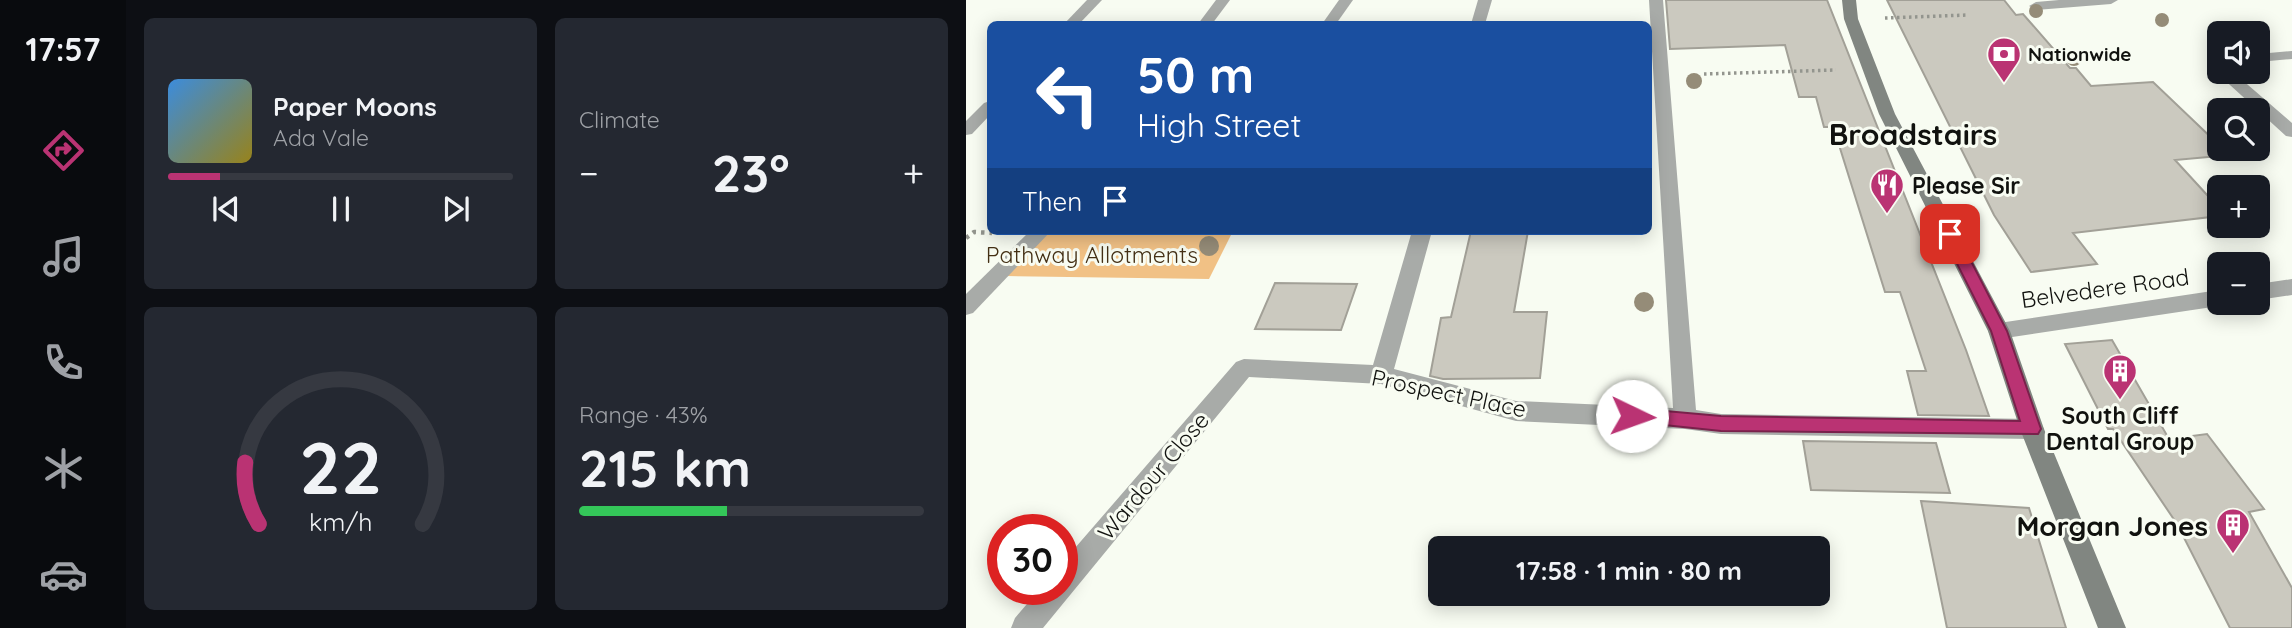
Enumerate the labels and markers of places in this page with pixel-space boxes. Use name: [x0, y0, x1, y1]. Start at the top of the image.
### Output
bank icon: Nationwide: [1985, 35, 2023, 84]
place label: Nationwide: [2028, 42, 2132, 66]
restaurant icon: Please Sir: [1868, 166, 1906, 215]
place label: Please Sir: [1912, 171, 2020, 200]
pin: [1920, 204, 1980, 264]
building icon: South Cliff Dental Group: [2101, 352, 2139, 401]
place label: South Cliff Dental Group: [2046, 401, 2194, 456]
building icon: Morgan Jones: [2214, 506, 2252, 555]
place label: Morgan Jones: [2016, 508, 2208, 543]

